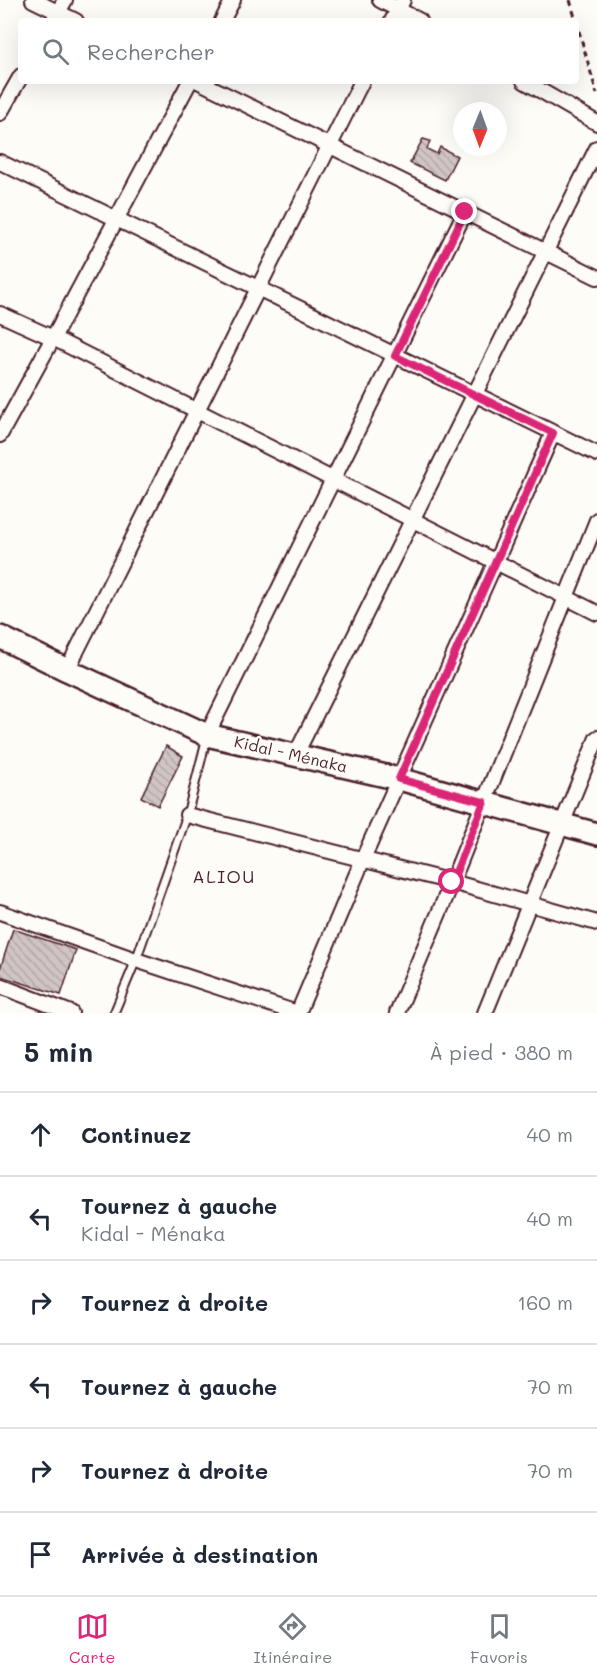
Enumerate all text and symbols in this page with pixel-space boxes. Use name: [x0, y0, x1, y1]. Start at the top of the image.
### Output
search box: [18, 18, 579, 84]
icon: search: [39, 35, 72, 68]
text: Rechercher: [87, 37, 215, 66]
north arrow: [453, 102, 507, 156]
route end: [451, 198, 477, 224]
street label: Kidal - Ménaka: [232, 730, 350, 777]
district label: ALIOU: [192, 864, 256, 888]
route start: [438, 868, 464, 894]
text: 5 min: [24, 1035, 93, 1069]
text: À pied · 380 m: [429, 1039, 573, 1065]
icon: ahead: [24, 1118, 57, 1151]
text: Continuez: [81, 1120, 191, 1149]
text: 40 m: [527, 1121, 573, 1147]
text: Tournez à gauche: [81, 1191, 277, 1220]
icon: left: [24, 1202, 57, 1235]
text: 40 m: [527, 1205, 573, 1231]
text: Kidal - Ménaka: [81, 1220, 226, 1246]
icon: right: [24, 1286, 57, 1319]
text: Tournez à droite: [81, 1288, 268, 1317]
text: 160 m: [517, 1289, 573, 1315]
icon: left: [24, 1370, 57, 1403]
text: Tournez à gauche: [81, 1372, 277, 1401]
text: 70 m: [527, 1373, 573, 1399]
icon: right: [24, 1454, 57, 1487]
text: Tournez à droite: [81, 1456, 268, 1485]
text: 70 m: [527, 1457, 573, 1483]
icon: arrive: [24, 1538, 57, 1571]
text: Arrivée à destination: [81, 1540, 318, 1569]
tab: Carte: [69, 1610, 115, 1667]
tab: Itinéraire: [254, 1610, 332, 1667]
tab: Favoris: [470, 1610, 528, 1667]

